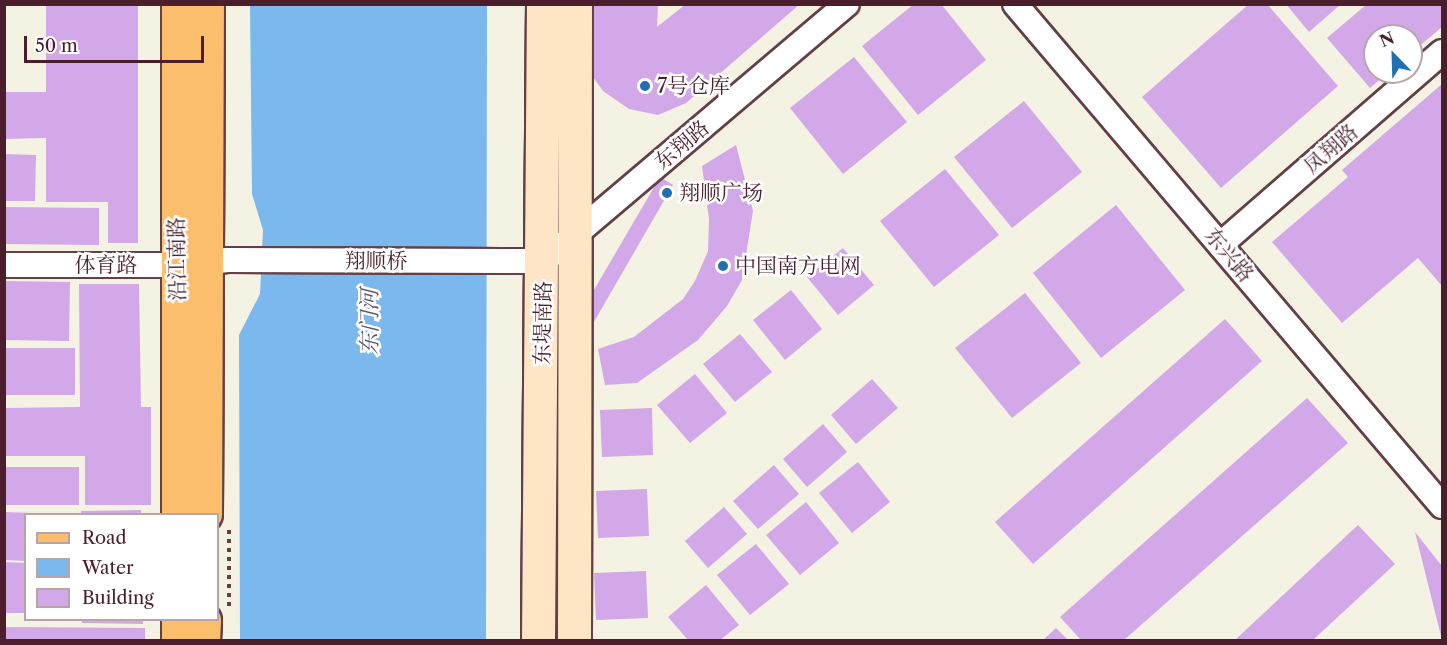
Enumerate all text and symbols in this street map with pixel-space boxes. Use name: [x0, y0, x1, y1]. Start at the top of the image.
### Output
scale bar: [27, 24, 207, 62]
north arrow: [1363, 24, 1423, 84]
text: N: [1376, 27, 1397, 51]
text: 50 m: [35, 35, 78, 57]
place label: 7号仓库: [657, 73, 730, 99]
marker: 7号仓库: [638, 79, 652, 93]
street label: 东翔路: [650, 115, 714, 175]
street label: 凤翔路: [1299, 119, 1363, 179]
place label: 翔顺广场: [679, 180, 763, 206]
marker: 翔顺广场: [660, 186, 674, 200]
street label: 沿江南路: [164, 217, 190, 301]
street label: 东兴路: [1199, 223, 1259, 287]
street label: 翔顺桥: [345, 248, 407, 274]
street label: 体育路: [75, 252, 137, 278]
place label: 中国南方电网: [735, 253, 861, 279]
marker: 中国南方电网: [716, 259, 730, 273]
street label: 东堤南路: [530, 281, 556, 365]
water label: 东门河: [357, 289, 383, 355]
legend: [24, 513, 219, 621]
text: Road: [82, 527, 127, 549]
text: Water: [82, 557, 134, 579]
text: Building: [82, 587, 154, 609]

